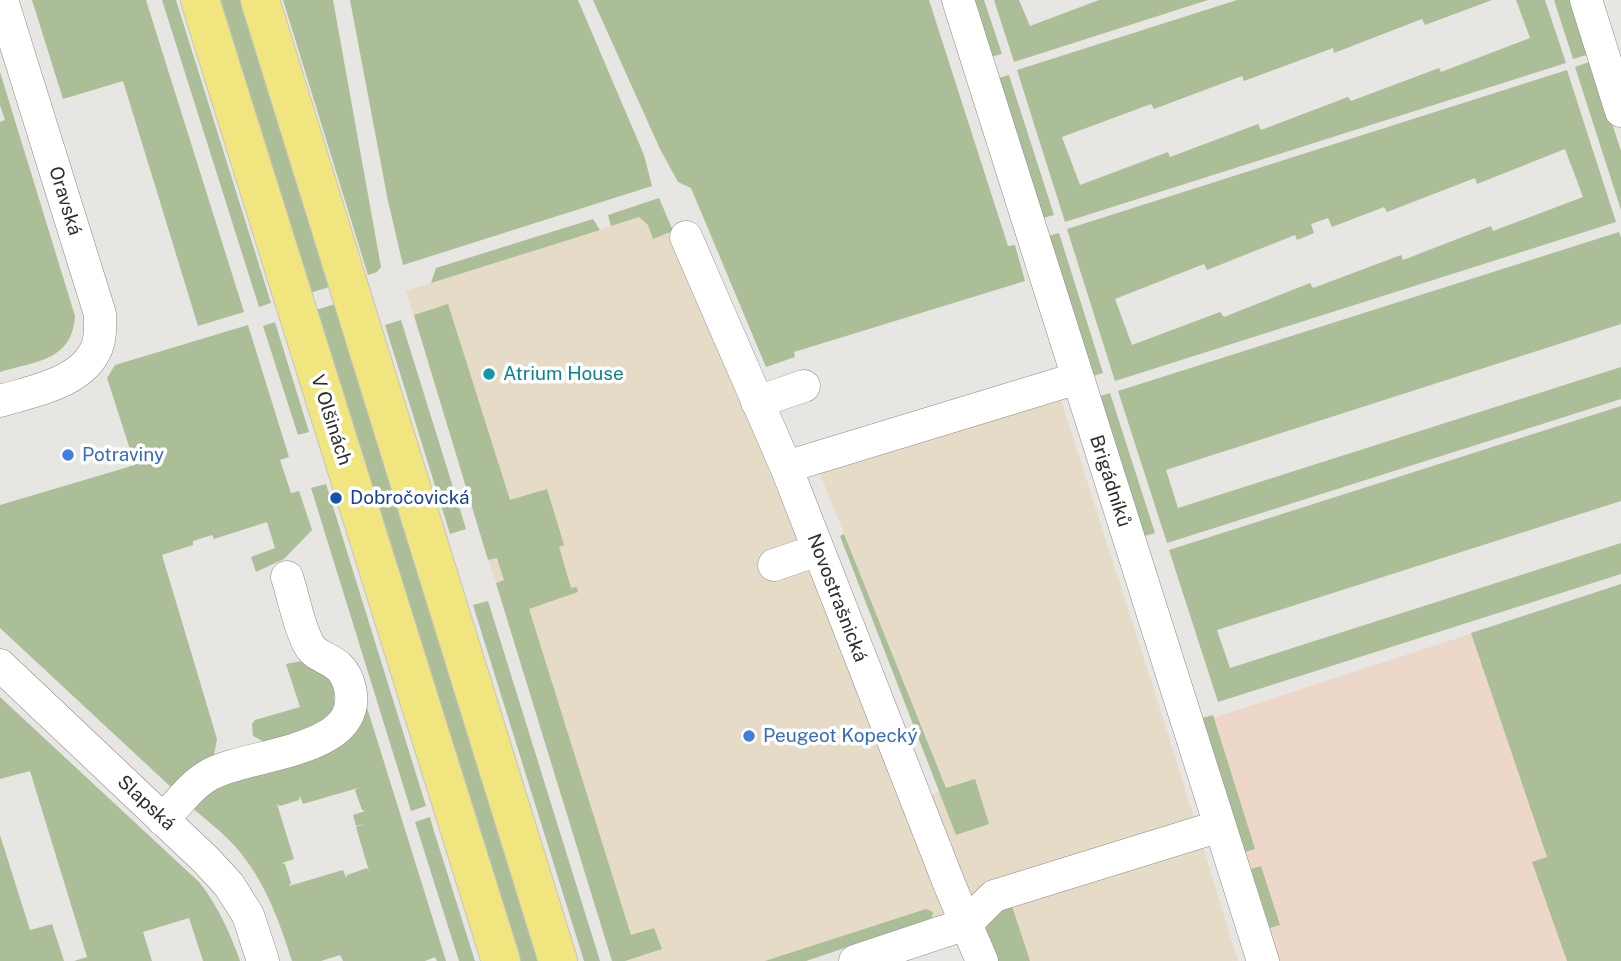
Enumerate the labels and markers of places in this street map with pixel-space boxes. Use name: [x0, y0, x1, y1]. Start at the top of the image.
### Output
place label: Atrium House: [503, 363, 624, 385]
marker: Atrium House: [481, 366, 497, 382]
place label: Potraviny: [82, 444, 164, 466]
marker: Potraviny: [60, 447, 76, 463]
place label: Dobročovická: [350, 487, 470, 509]
marker: Dobročovická: [328, 490, 344, 506]
place label: Peugeot Kopecký: [763, 725, 918, 747]
marker: Peugeot Kopecký: [741, 728, 757, 744]

